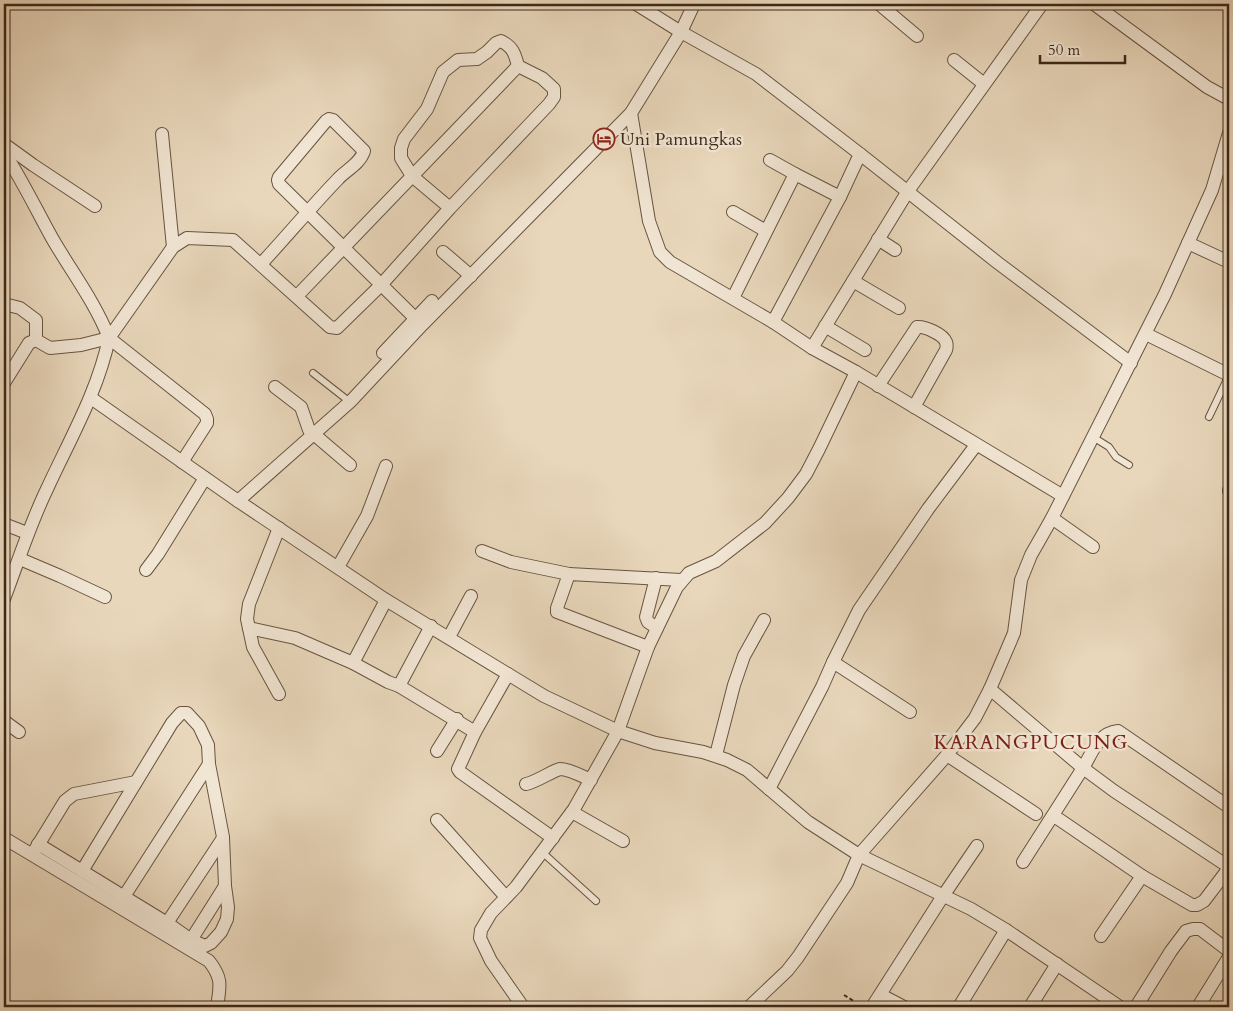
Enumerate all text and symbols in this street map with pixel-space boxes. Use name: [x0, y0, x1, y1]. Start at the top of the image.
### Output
scale bar: [1040, 32, 1126, 64]
text: 50 m: [1048, 40, 1080, 60]
hotel icon: Uni Pamungkas: [592, 127, 616, 151]
place label: Uni Pamungkas: [620, 127, 742, 152]
district label: KARANGPUCUNG: [934, 729, 1128, 756]

